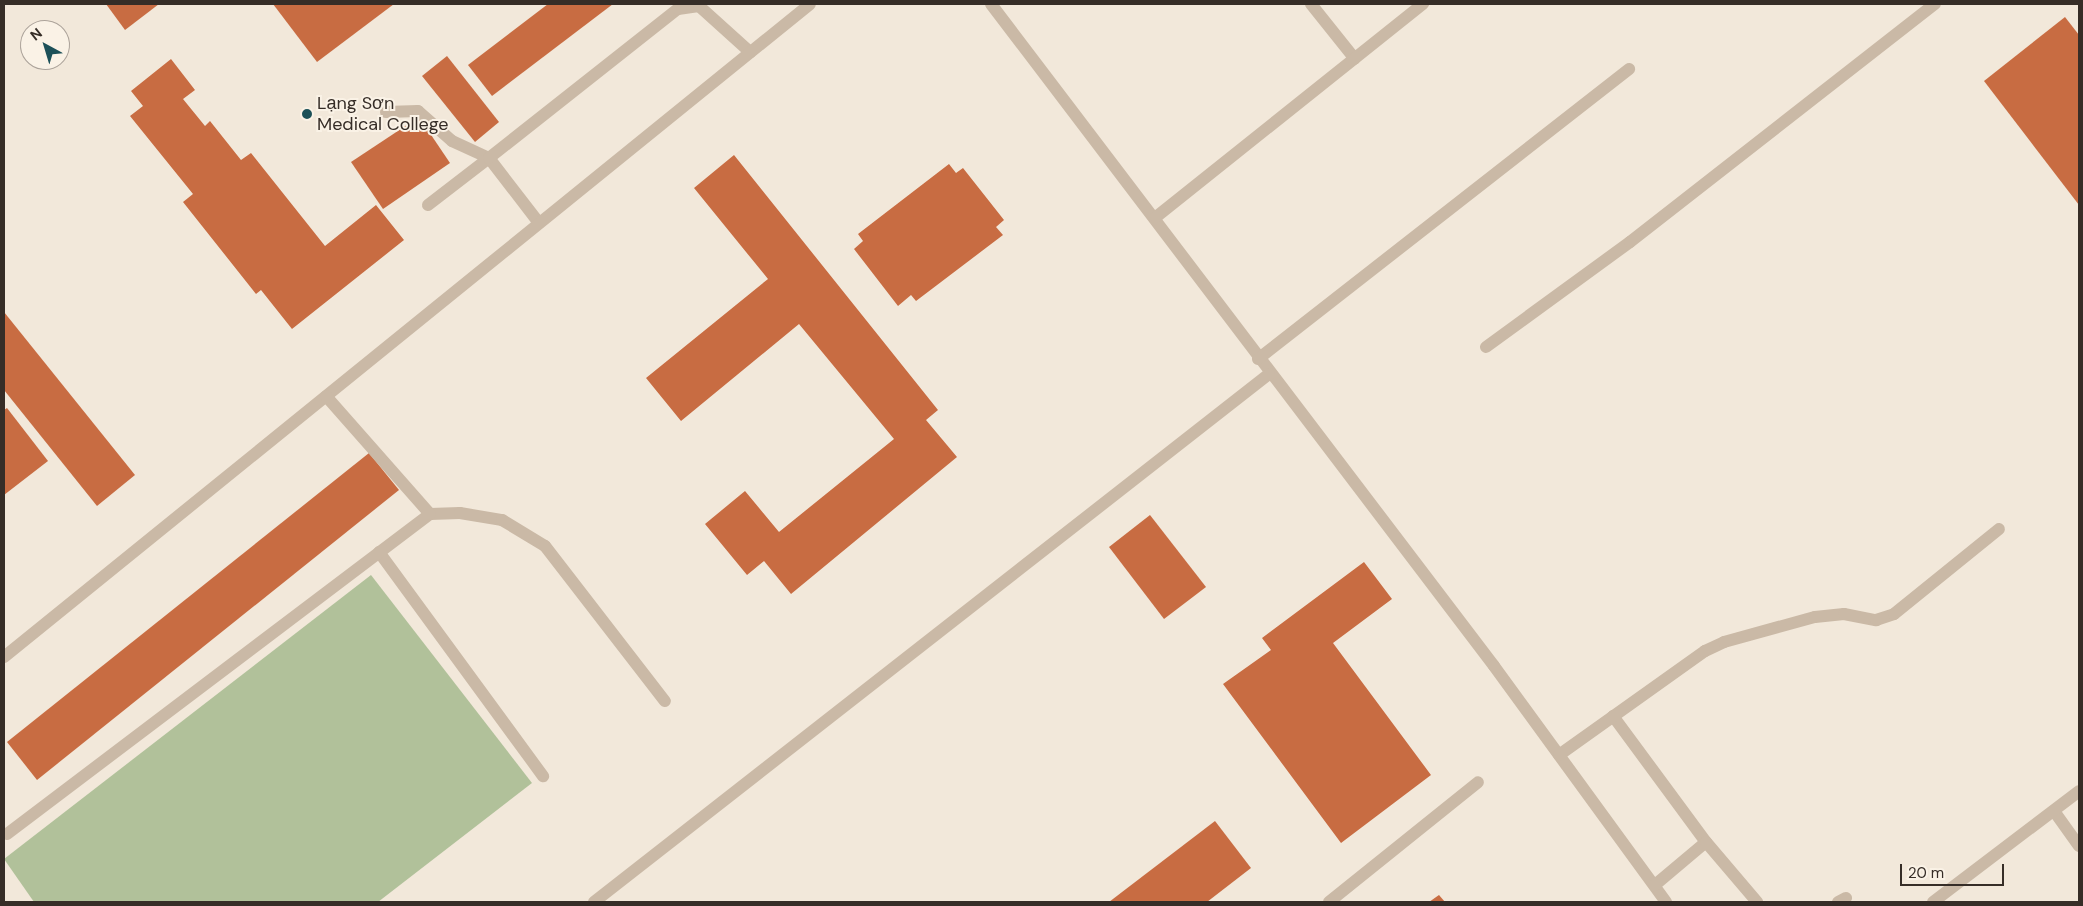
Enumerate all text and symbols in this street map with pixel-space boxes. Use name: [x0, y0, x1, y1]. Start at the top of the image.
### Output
north arrow: [20, 20, 70, 70]
text: N: [27, 24, 46, 44]
place label: Lạng Sơn Medical College: [317, 93, 449, 136]
marker: Lạng Sơn Medical College: [301, 108, 313, 120]
scale bar: [1903, 854, 2007, 886]
text: 20 m: [1908, 863, 1944, 883]

